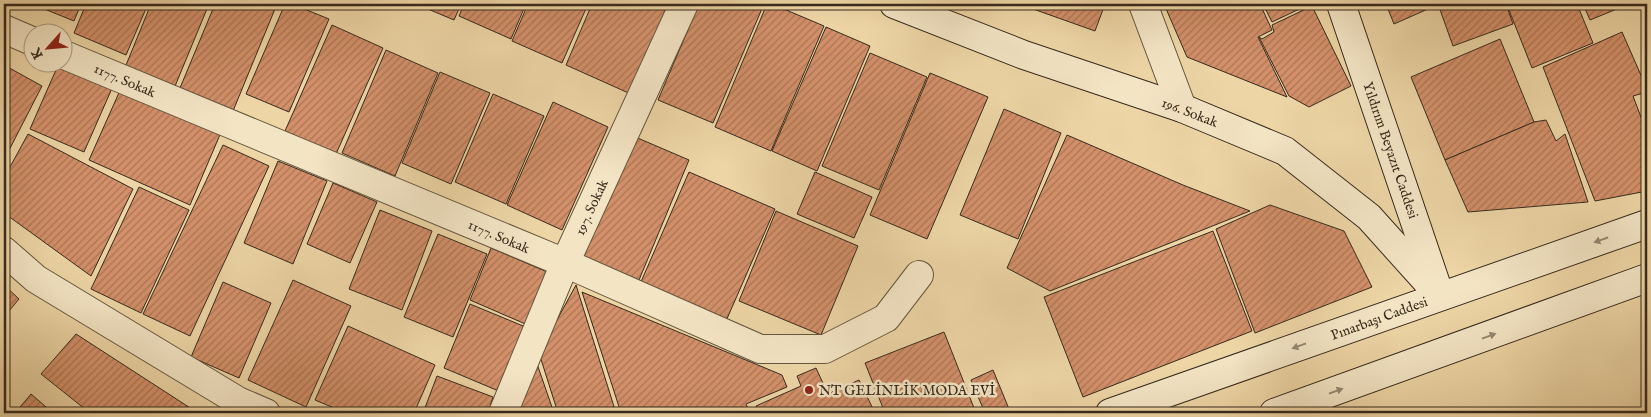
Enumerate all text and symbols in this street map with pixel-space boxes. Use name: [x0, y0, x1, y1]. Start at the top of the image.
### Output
north arrow: [22, 22, 72, 72]
text: K: [27, 44, 48, 62]
street label: 1177. Sokak: [91, 60, 159, 102]
street label: Yıldırım Beyazıt Caddesi: [1358, 79, 1422, 221]
street label: 196. Sokak: [1159, 94, 1221, 132]
street label: 197. Sokak: [571, 176, 613, 238]
street label: 1177. Sokak: [465, 216, 533, 258]
one-way arrow: [1593, 236, 1608, 244]
street label: Pınarbaşı Caddesi: [1328, 293, 1431, 345]
one-way arrow: [1481, 332, 1496, 339]
one-way arrow: [1292, 343, 1307, 350]
place label: NT GELİNLİK MODA EVİ: [819, 382, 995, 400]
marker: NT GELİNLİK MODA EVİ: [803, 384, 815, 396]
one-way arrow: [1329, 387, 1344, 395]

